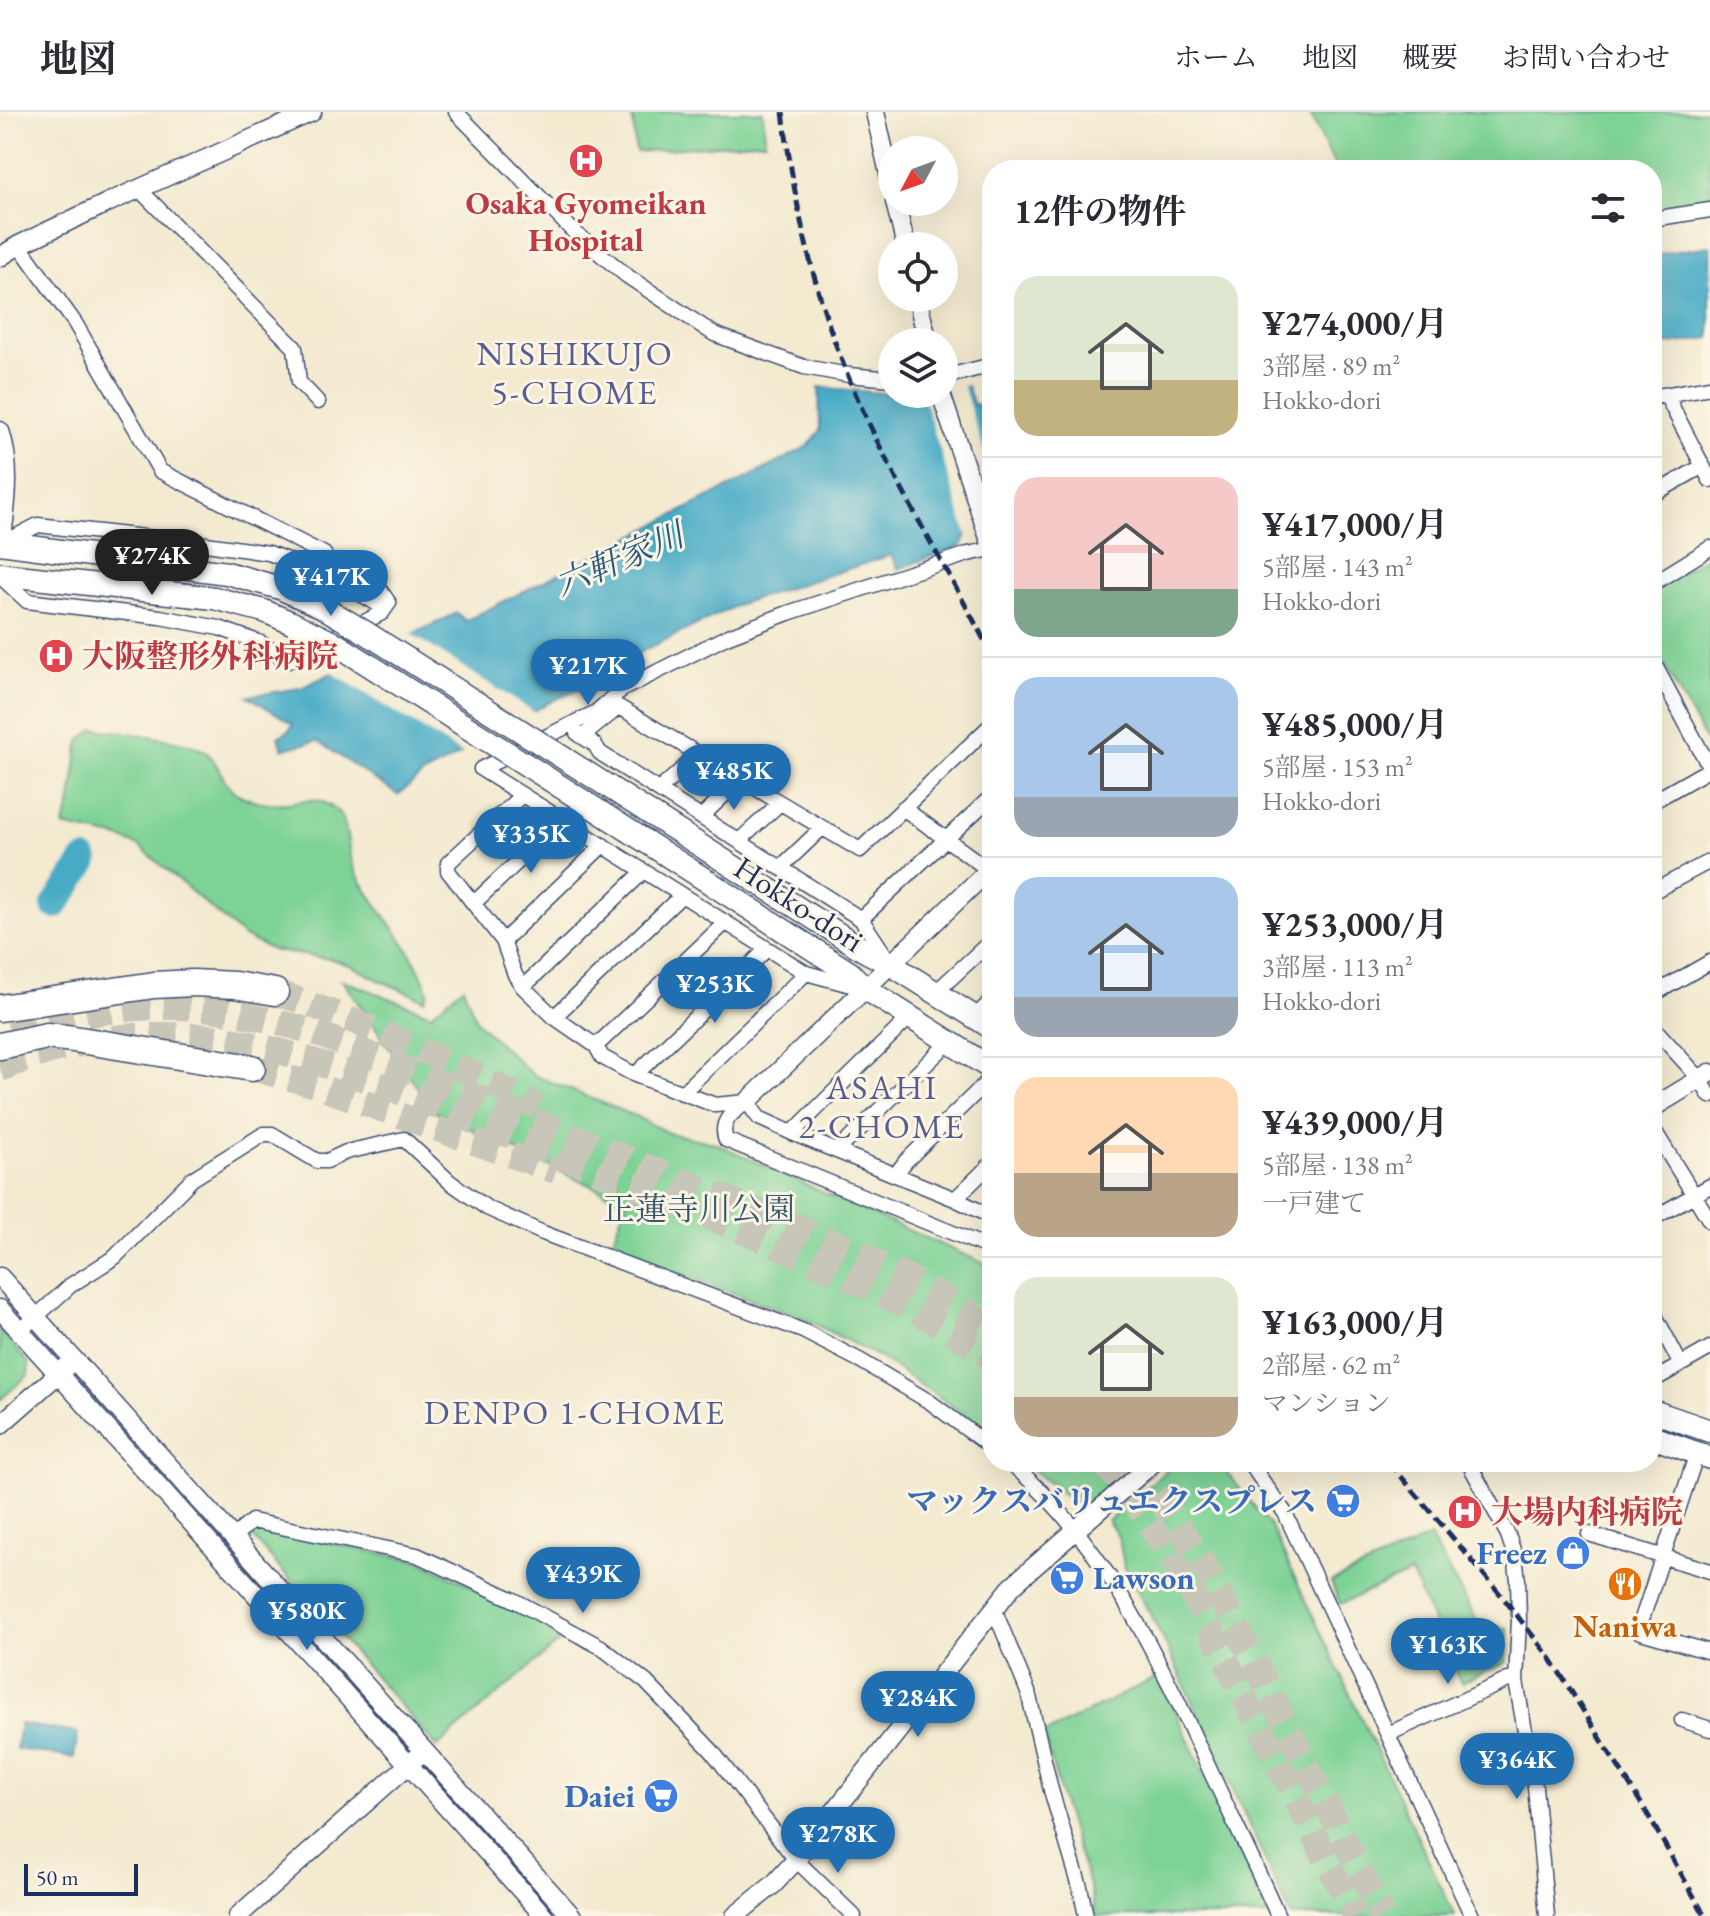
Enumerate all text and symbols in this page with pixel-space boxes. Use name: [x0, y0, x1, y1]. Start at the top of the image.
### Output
text: 地図: [40, 34, 116, 83]
text: ホーム: [1174, 39, 1258, 75]
text: 地図: [1302, 39, 1358, 75]
text: 概要: [1402, 39, 1458, 75]
text: お問い合わせ: [1502, 39, 1670, 75]
north arrow: [878, 136, 958, 216]
map controls: [878, 136, 958, 408]
hospital icon: Osaka Gyomeikan Hospital: [567, 142, 605, 180]
place label: Osaka Gyomeikan Hospital: [465, 182, 707, 261]
icon: filters: [1586, 186, 1630, 230]
text: 12件の物件: [1014, 189, 1186, 233]
button: locate: [878, 232, 958, 312]
text: ¥274,000/月: [1262, 301, 1448, 345]
icon: home: [1078, 308, 1174, 404]
button: layers: [878, 328, 958, 408]
district label: NISHIKUJO 5-CHOME: [476, 331, 674, 414]
text: 3部屋 · 89 m²: [1262, 349, 1400, 383]
text: Hokko-dori: [1262, 383, 1381, 417]
text: ¥417,000/月: [1262, 502, 1448, 546]
icon: home: [1078, 509, 1174, 605]
water label: 六軒家川: [548, 511, 694, 606]
pin: ¥274K: [96, 529, 208, 597]
text: ¥274K: [113, 538, 191, 572]
pin: ¥417K: [275, 550, 387, 618]
text: 5部屋 · 143 m²: [1262, 550, 1413, 584]
text: ¥417K: [292, 559, 370, 593]
text: Hokko-dori: [1262, 584, 1381, 618]
place label: 大阪整形外科病院: [82, 635, 338, 677]
hospital icon: 大阪整形外科病院: [37, 637, 75, 675]
pin: ¥217K: [532, 639, 644, 707]
text: ¥217K: [549, 648, 627, 682]
text: ¥485,000/月: [1262, 702, 1448, 746]
icon: home: [1078, 709, 1174, 805]
pin: ¥485K: [678, 744, 790, 812]
text: 5部屋 · 153 m²: [1262, 750, 1413, 784]
text: ¥485K: [695, 753, 773, 787]
text: Hokko-dori: [1262, 784, 1381, 818]
pin: ¥335K: [475, 807, 587, 875]
text: ¥335K: [492, 816, 570, 850]
street label: Hokko-dori: [726, 847, 872, 962]
text: ¥253,000/月: [1262, 902, 1448, 946]
icon: home: [1078, 909, 1174, 1005]
text: 3部屋 · 113 m²: [1262, 950, 1413, 984]
pin: ¥253K: [659, 957, 771, 1025]
text: ¥253K: [676, 966, 754, 1000]
text: Hokko-dori: [1262, 984, 1381, 1018]
district label: ASAHI 2-CHOME: [798, 1065, 966, 1148]
text: ¥439,000/月: [1262, 1100, 1448, 1144]
icon: home: [1078, 1109, 1174, 1205]
text: 5部屋 · 138 m²: [1262, 1148, 1413, 1182]
text: 一戸建て: [1262, 1186, 1366, 1220]
park label: 正蓮寺川公園: [603, 1188, 795, 1230]
text: ¥163,000/月: [1262, 1300, 1448, 1344]
icon: home: [1078, 1309, 1174, 1405]
text: 2部屋 · 62 m²: [1262, 1348, 1400, 1382]
text: マンション: [1262, 1386, 1391, 1420]
district label: DENPO 1-CHOME: [424, 1390, 726, 1434]
place label: マックスバリュエクスプレス: [906, 1480, 1317, 1522]
supermarket icon: マックスバリュエクスプレス: [1324, 1482, 1362, 1520]
place label: 大場内科病院: [1491, 1491, 1683, 1533]
hospital icon: 大場内科病院: [1446, 1493, 1484, 1531]
place label: Freez: [1476, 1532, 1547, 1574]
shop icon: Freez: [1554, 1534, 1592, 1572]
pin: ¥439K: [527, 1547, 639, 1615]
text: ¥439K: [544, 1556, 622, 1590]
place label: Lawson: [1093, 1557, 1195, 1599]
supermarket icon: Lawson: [1048, 1559, 1086, 1597]
restaurant icon: Naniwa: [1606, 1565, 1644, 1603]
pin: ¥580K: [251, 1584, 363, 1652]
text: ¥580K: [268, 1593, 346, 1627]
place label: Naniwa: [1573, 1605, 1678, 1647]
pin: ¥163K: [1392, 1618, 1504, 1686]
text: ¥163K: [1409, 1627, 1487, 1661]
pin: ¥284K: [862, 1671, 974, 1739]
text: ¥284K: [879, 1680, 957, 1714]
pin: ¥364K: [1461, 1733, 1573, 1801]
text: ¥364K: [1478, 1742, 1556, 1776]
place label: Daiei: [564, 1775, 636, 1817]
supermarket icon: Daiei: [642, 1777, 680, 1815]
pin: ¥278K: [782, 1807, 894, 1875]
text: ¥278K: [799, 1816, 877, 1850]
scale bar: [24, 1860, 138, 1896]
text: 50 m: [36, 1863, 79, 1892]

